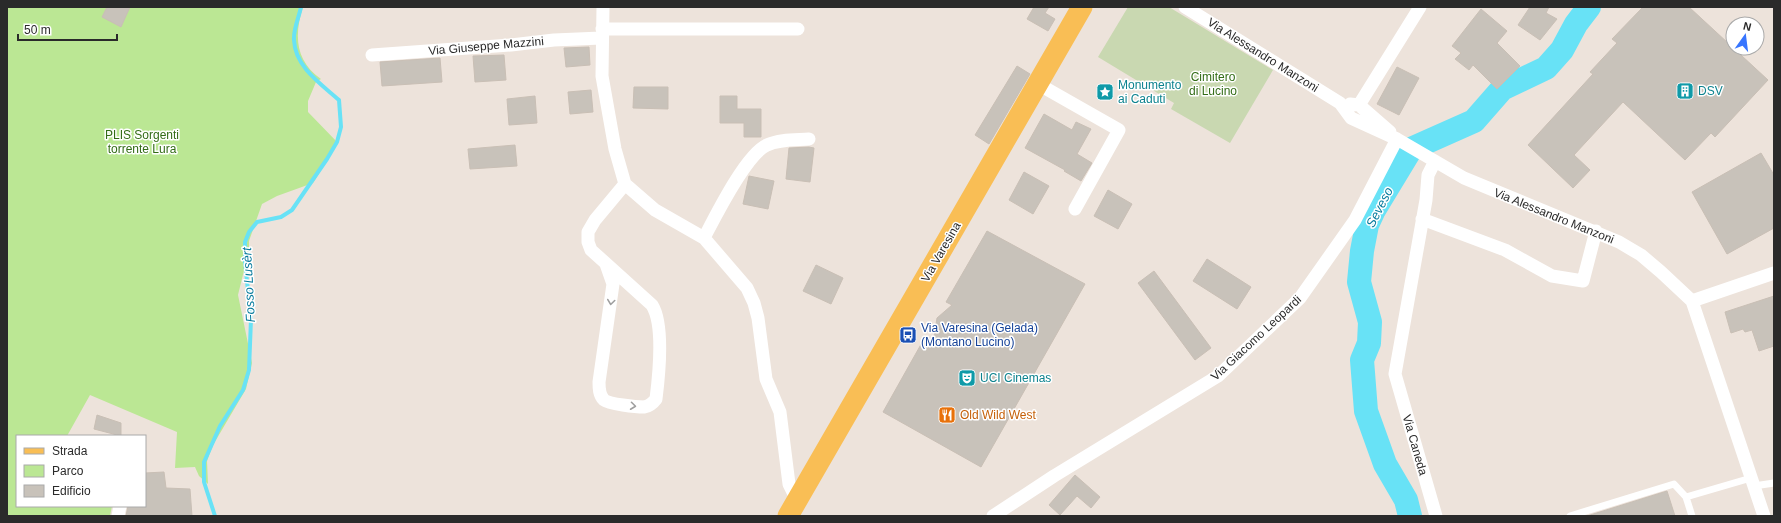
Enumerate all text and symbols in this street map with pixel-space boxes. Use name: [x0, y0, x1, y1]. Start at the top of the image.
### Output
street label: Via Alessandro Manzoni: [1205, 15, 1321, 95]
scale bar: [18, 16, 117, 42]
north arrow: [1725, 16, 1765, 56]
text: N: [1742, 20, 1753, 33]
text: 50 m: [24, 23, 51, 37]
street label: Via Giuseppe Mazzini: [428, 34, 544, 58]
park label: Cimitero di Lucino: [1189, 70, 1237, 98]
place label: Monumento ai Caduti: [1118, 78, 1182, 106]
building icon: DSV: [1675, 81, 1695, 101]
place icon: Monumento ai Caduti: [1095, 82, 1115, 102]
place label: DSV: [1698, 84, 1723, 98]
park label: PLIS Sorgenti torrente Lura: [105, 128, 179, 156]
water label: Seveso: [1363, 184, 1396, 230]
street label: Via Alessandro Manzoni: [1492, 185, 1616, 247]
street label: Via Varesina: [918, 219, 964, 284]
water label: Fosso Lusèrt: [239, 246, 258, 323]
street label: Via Giacomo Leopardi: [1208, 292, 1304, 384]
one-way arrow: [607, 299, 616, 305]
place label: Via Varesina (Gelada) (Montano Lucino): [921, 321, 1038, 349]
bus stop icon: Via Varesina (Gelada) (Montano Lucino): [898, 325, 918, 345]
theatre icon: UCI Cinemas: [957, 368, 977, 388]
place label: UCI Cinemas: [980, 371, 1051, 385]
one-way arrow: [630, 401, 636, 410]
restaurant icon: Old Wild West: [937, 405, 957, 425]
place label: Old Wild West: [960, 408, 1036, 422]
street label: Via Caneda: [1400, 413, 1430, 477]
legend: [16, 435, 146, 507]
text: Strada: [52, 444, 88, 458]
text: Parco: [52, 464, 84, 478]
text: Edificio: [52, 484, 91, 498]

